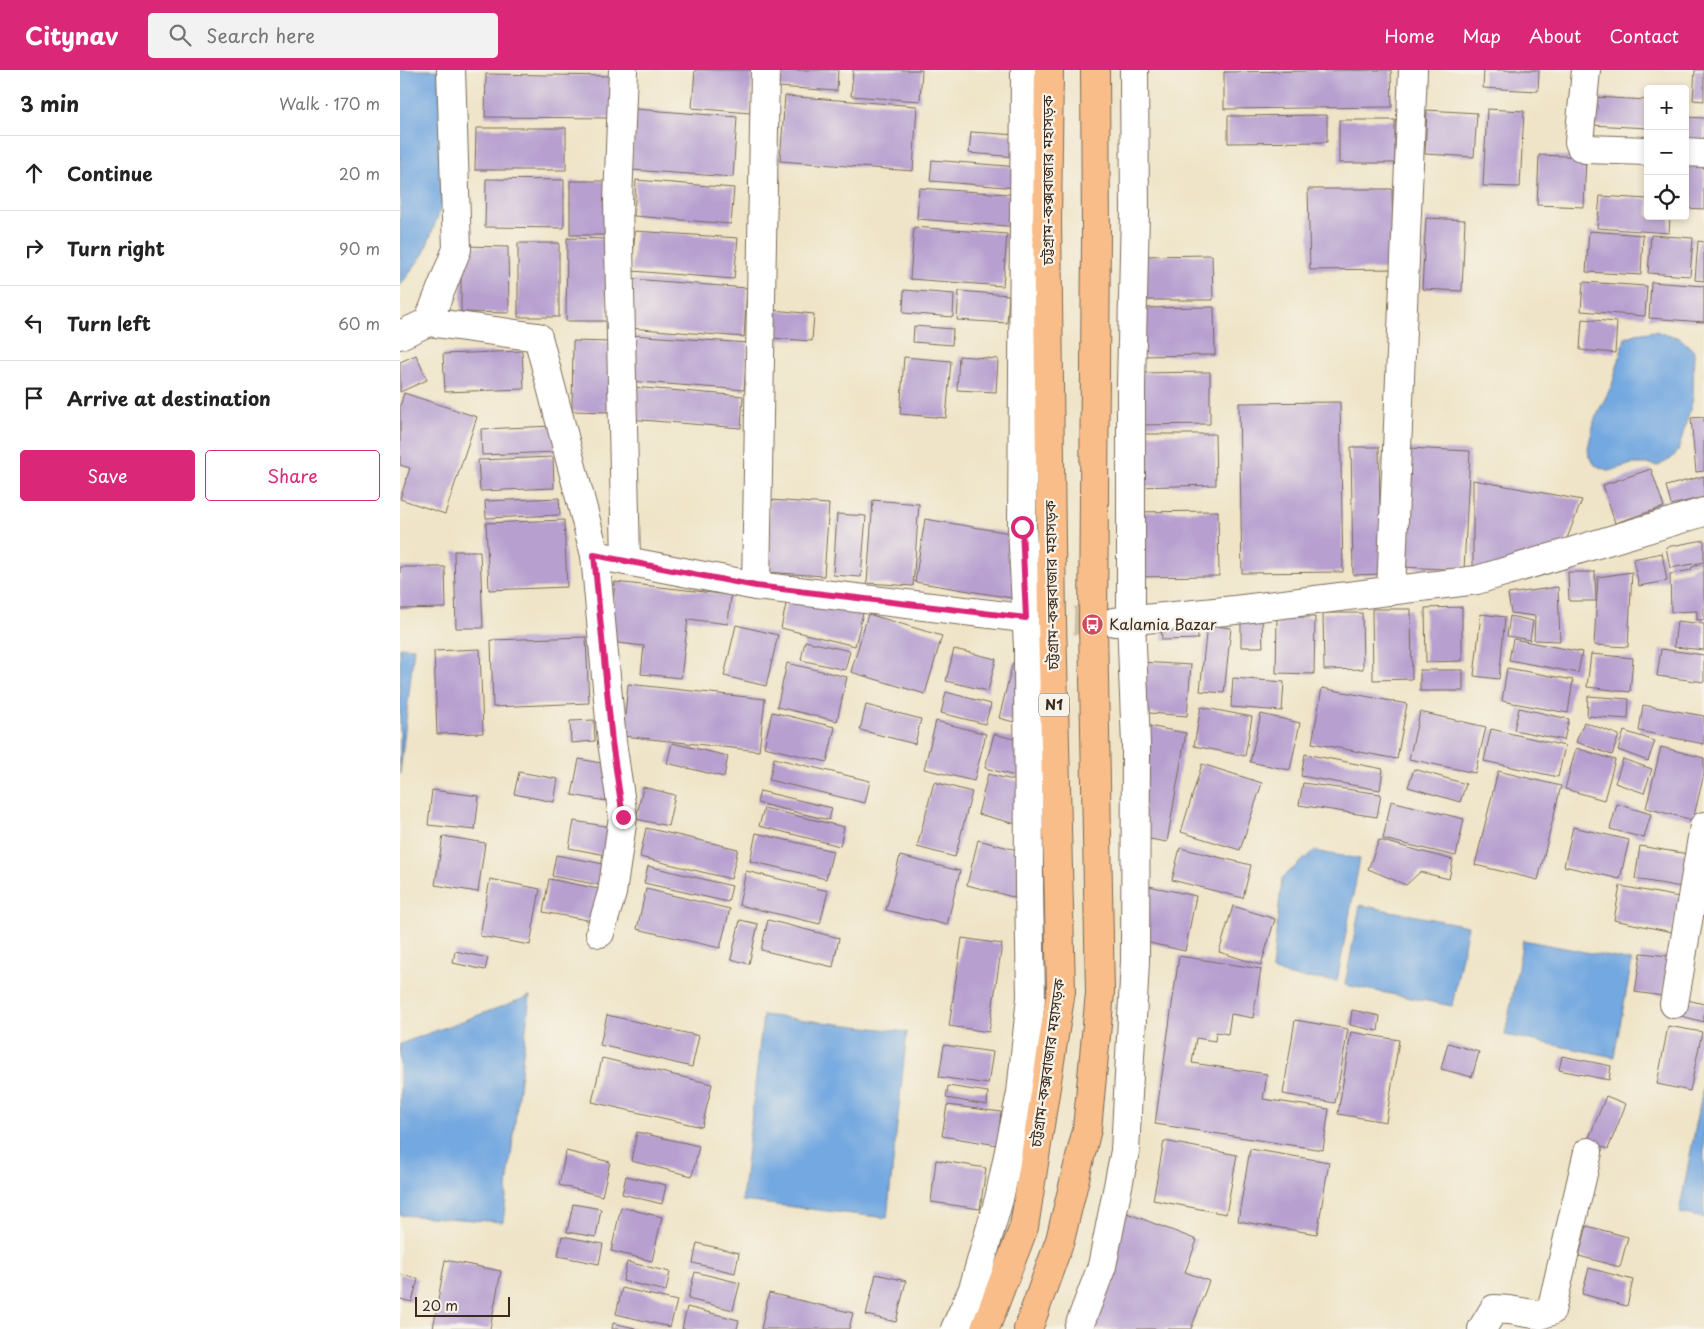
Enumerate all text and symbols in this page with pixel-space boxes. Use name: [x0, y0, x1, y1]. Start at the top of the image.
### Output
search box: [148, 13, 498, 58]
text: Citynav: [25, 17, 118, 53]
icon: search: [166, 21, 194, 49]
text: Search here: [206, 21, 315, 49]
text: Home: [1384, 22, 1434, 49]
text: Map: [1462, 22, 1501, 49]
text: About: [1529, 22, 1581, 49]
text: Contact: [1609, 22, 1679, 49]
map controls: [1644, 85, 1689, 220]
button: +: [1644, 85, 1689, 130]
text: 3 min: [20, 87, 79, 119]
text: Walk · 170 m: [279, 91, 380, 115]
street label: চট্টগ্রাম-কক্সবাজার মহাসড়ক: [1035, 94, 1058, 266]
button: −: [1644, 130, 1689, 175]
icon: ahead: [20, 159, 48, 187]
text: Continue: [67, 159, 153, 187]
text: 20 m: [339, 161, 380, 185]
button: locate: [1644, 175, 1689, 220]
icon: right: [20, 234, 48, 262]
text: Turn right: [67, 234, 165, 262]
text: 90 m: [339, 236, 380, 260]
icon: left: [20, 309, 48, 337]
text: Turn left: [67, 309, 151, 337]
text: 60 m: [338, 311, 380, 335]
icon: arrive: [20, 384, 48, 412]
text: Arrive at destination: [67, 384, 271, 412]
button: Save: [20, 450, 195, 501]
button: Share: [205, 450, 380, 501]
street label: চট্টগ্রাম-কক্সবাজার মহাসড়ক: [1038, 499, 1063, 671]
route start: [1011, 516, 1034, 539]
place label: Kalamia Bazar: [1109, 612, 1217, 635]
bus stop icon: Kalamia Bazar: [1081, 613, 1105, 637]
road number: N1: [1039, 694, 1069, 716]
route end: [612, 806, 635, 829]
street label: চট্টগ্রাম-কক্সবাজার মহাসড়ক: [1023, 976, 1070, 1149]
scale bar: [415, 1294, 510, 1317]
text: 20 m: [422, 1295, 458, 1316]

